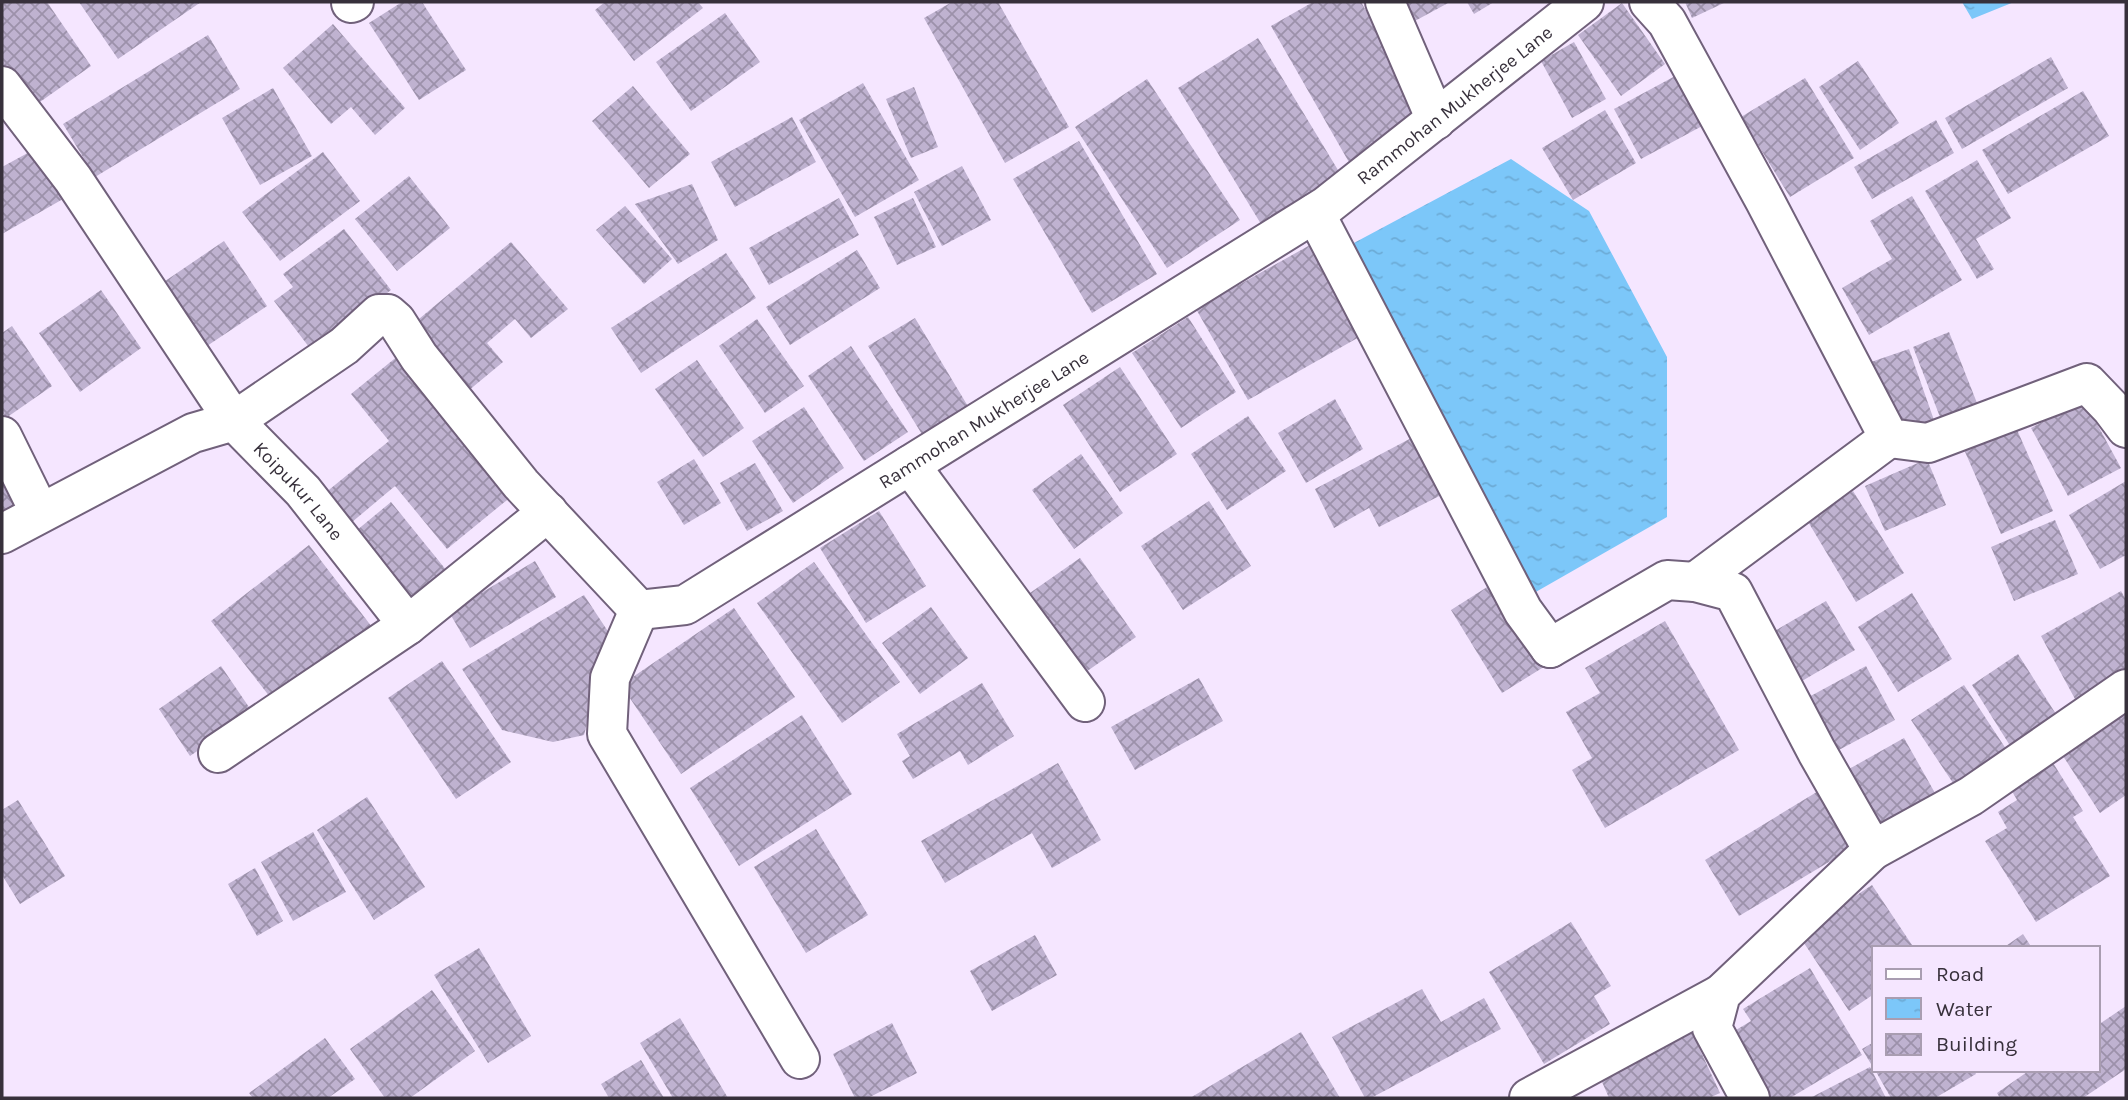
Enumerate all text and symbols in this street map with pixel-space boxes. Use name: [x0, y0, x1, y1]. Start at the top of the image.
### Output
street label: Rammohan Mukherjee Lane: [1353, 21, 1557, 189]
street label: Rammohan Mukherjee Lane: [875, 346, 1093, 494]
street label: Koipukur Lane: [249, 437, 347, 545]
legend: [1872, 946, 2100, 1072]
text: Road: [1936, 962, 1984, 986]
text: Water: [1936, 997, 1992, 1021]
text: Building: [1936, 1032, 2017, 1056]

